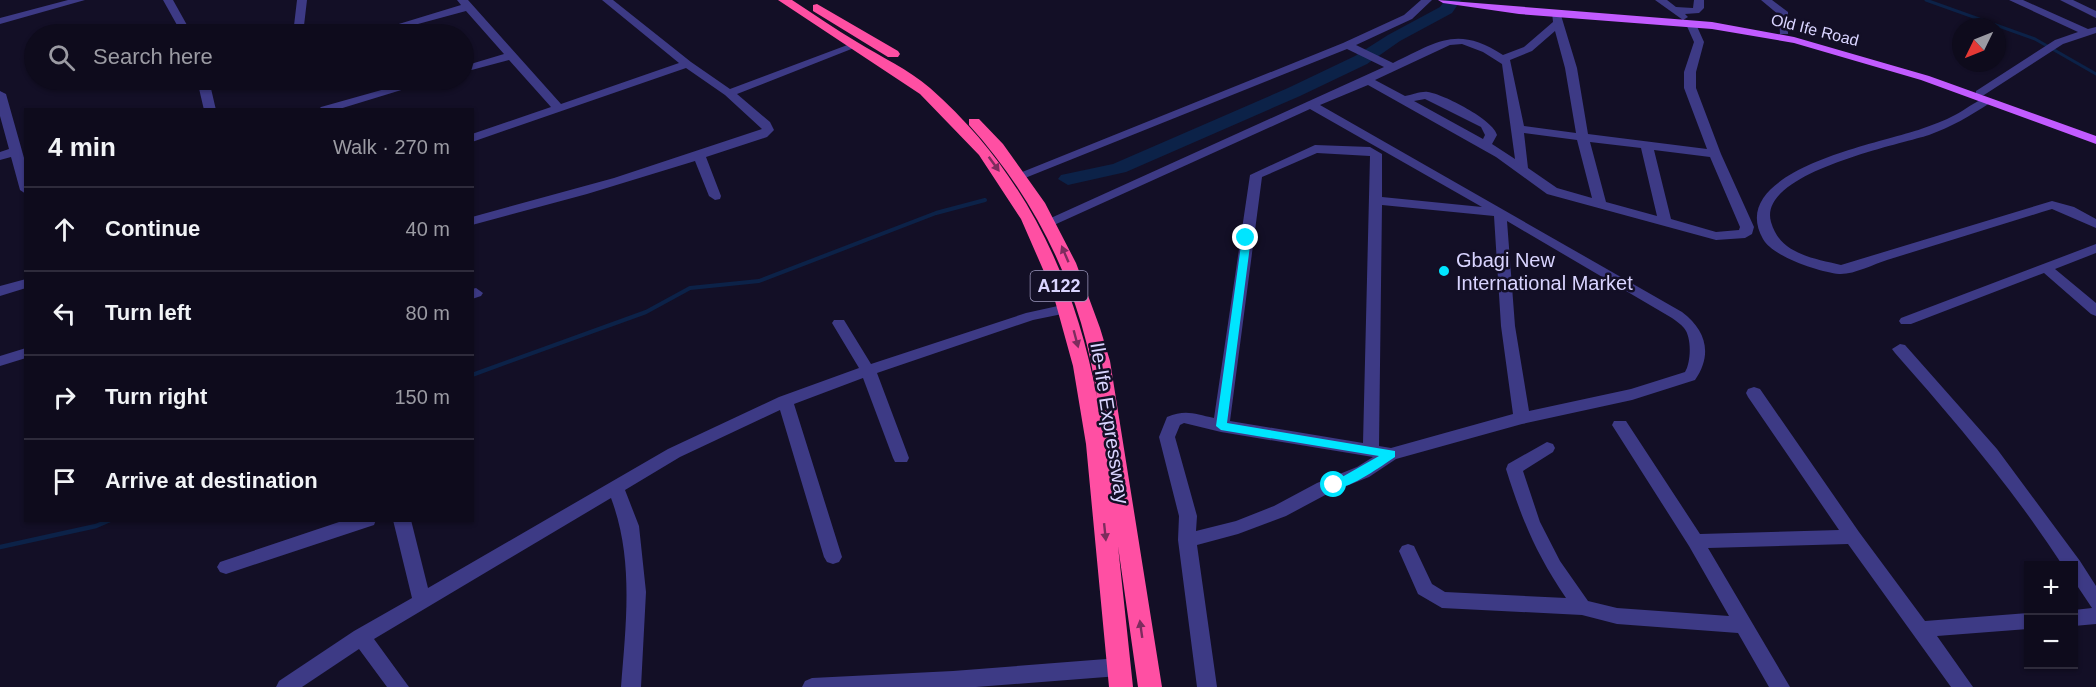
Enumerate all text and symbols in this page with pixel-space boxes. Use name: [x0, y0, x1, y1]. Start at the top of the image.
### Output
street label: Old Ife Road: [1769, 11, 1861, 49]
north arrow: [1952, 18, 2006, 72]
search box: [24, 24, 474, 90]
icon: search: [45, 41, 78, 74]
text: Search here: [93, 44, 213, 69]
text: 4 min: [48, 132, 116, 162]
text: Walk · 270 m: [333, 136, 450, 158]
one-way arrow: [988, 156, 1000, 171]
icon: ahead: [48, 213, 81, 246]
text: Continue: [105, 216, 200, 241]
text: 40 m: [406, 218, 450, 240]
route end: [1232, 224, 1258, 250]
one-way arrow: [1060, 245, 1070, 263]
place label: Gbagi New International Market: [1456, 249, 1633, 294]
marker: Gbagi New International Market: [1437, 264, 1451, 278]
road number: A122: [1030, 271, 1088, 301]
icon: left: [48, 297, 81, 330]
text: Turn left: [105, 300, 191, 325]
text: 80 m: [406, 302, 450, 324]
one-way arrow: [1071, 330, 1081, 348]
street label: Ile-Ife Expressway: [1086, 341, 1134, 505]
icon: right: [48, 381, 81, 414]
text: Turn right: [105, 384, 207, 409]
text: 150 m: [394, 386, 450, 408]
icon: arrive: [48, 465, 81, 498]
text: Arrive at destination: [105, 468, 318, 493]
route start: [1320, 471, 1346, 497]
one-way arrow: [1100, 522, 1110, 541]
map controls: [2024, 561, 2078, 669]
button: +: [2024, 561, 2078, 615]
button: −: [2024, 615, 2078, 669]
one-way arrow: [1137, 619, 1146, 638]

